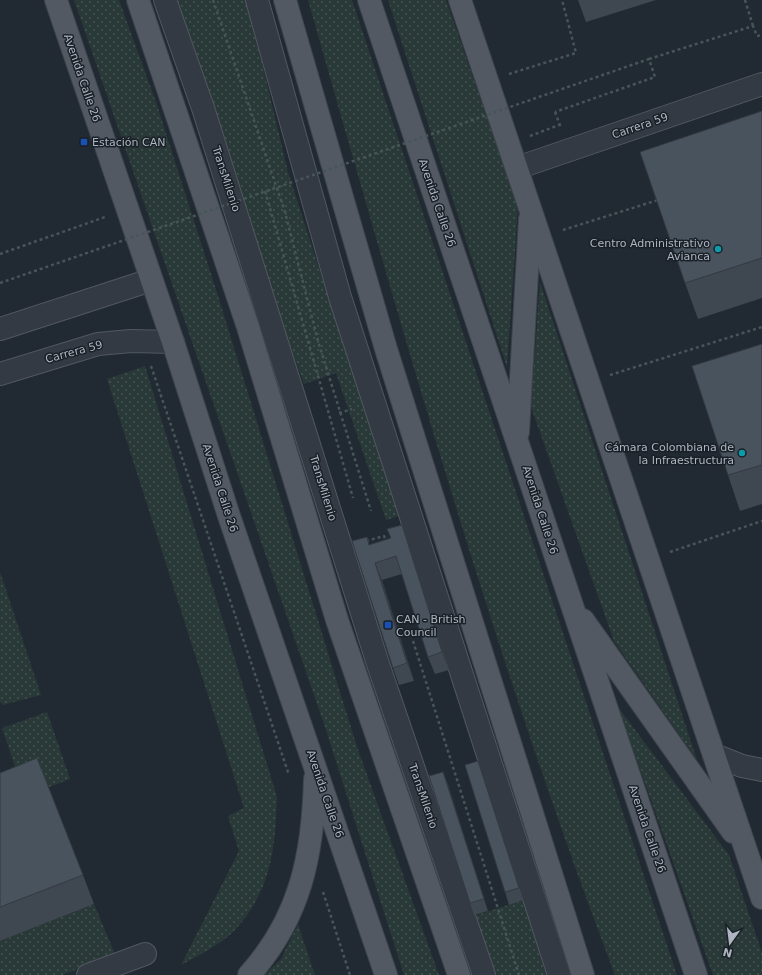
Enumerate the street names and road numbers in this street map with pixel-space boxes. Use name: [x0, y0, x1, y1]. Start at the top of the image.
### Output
street label: Avenida Calle 26: [61, 32, 103, 124]
street label: Carrera 59: [610, 110, 670, 142]
street label: TransMilenio: [209, 144, 243, 214]
street label: Avenida Calle 26: [416, 157, 458, 249]
street label: Carrera 59: [44, 338, 104, 366]
street label: Avenida Calle 26: [200, 442, 240, 534]
street label: TransMilenio: [307, 453, 339, 523]
street label: Avenida Calle 26: [520, 464, 560, 556]
street label: Avenida Calle 26: [304, 748, 346, 840]
street label: TransMilenio: [405, 761, 440, 831]
street label: Avenida Calle 26: [626, 783, 668, 875]

